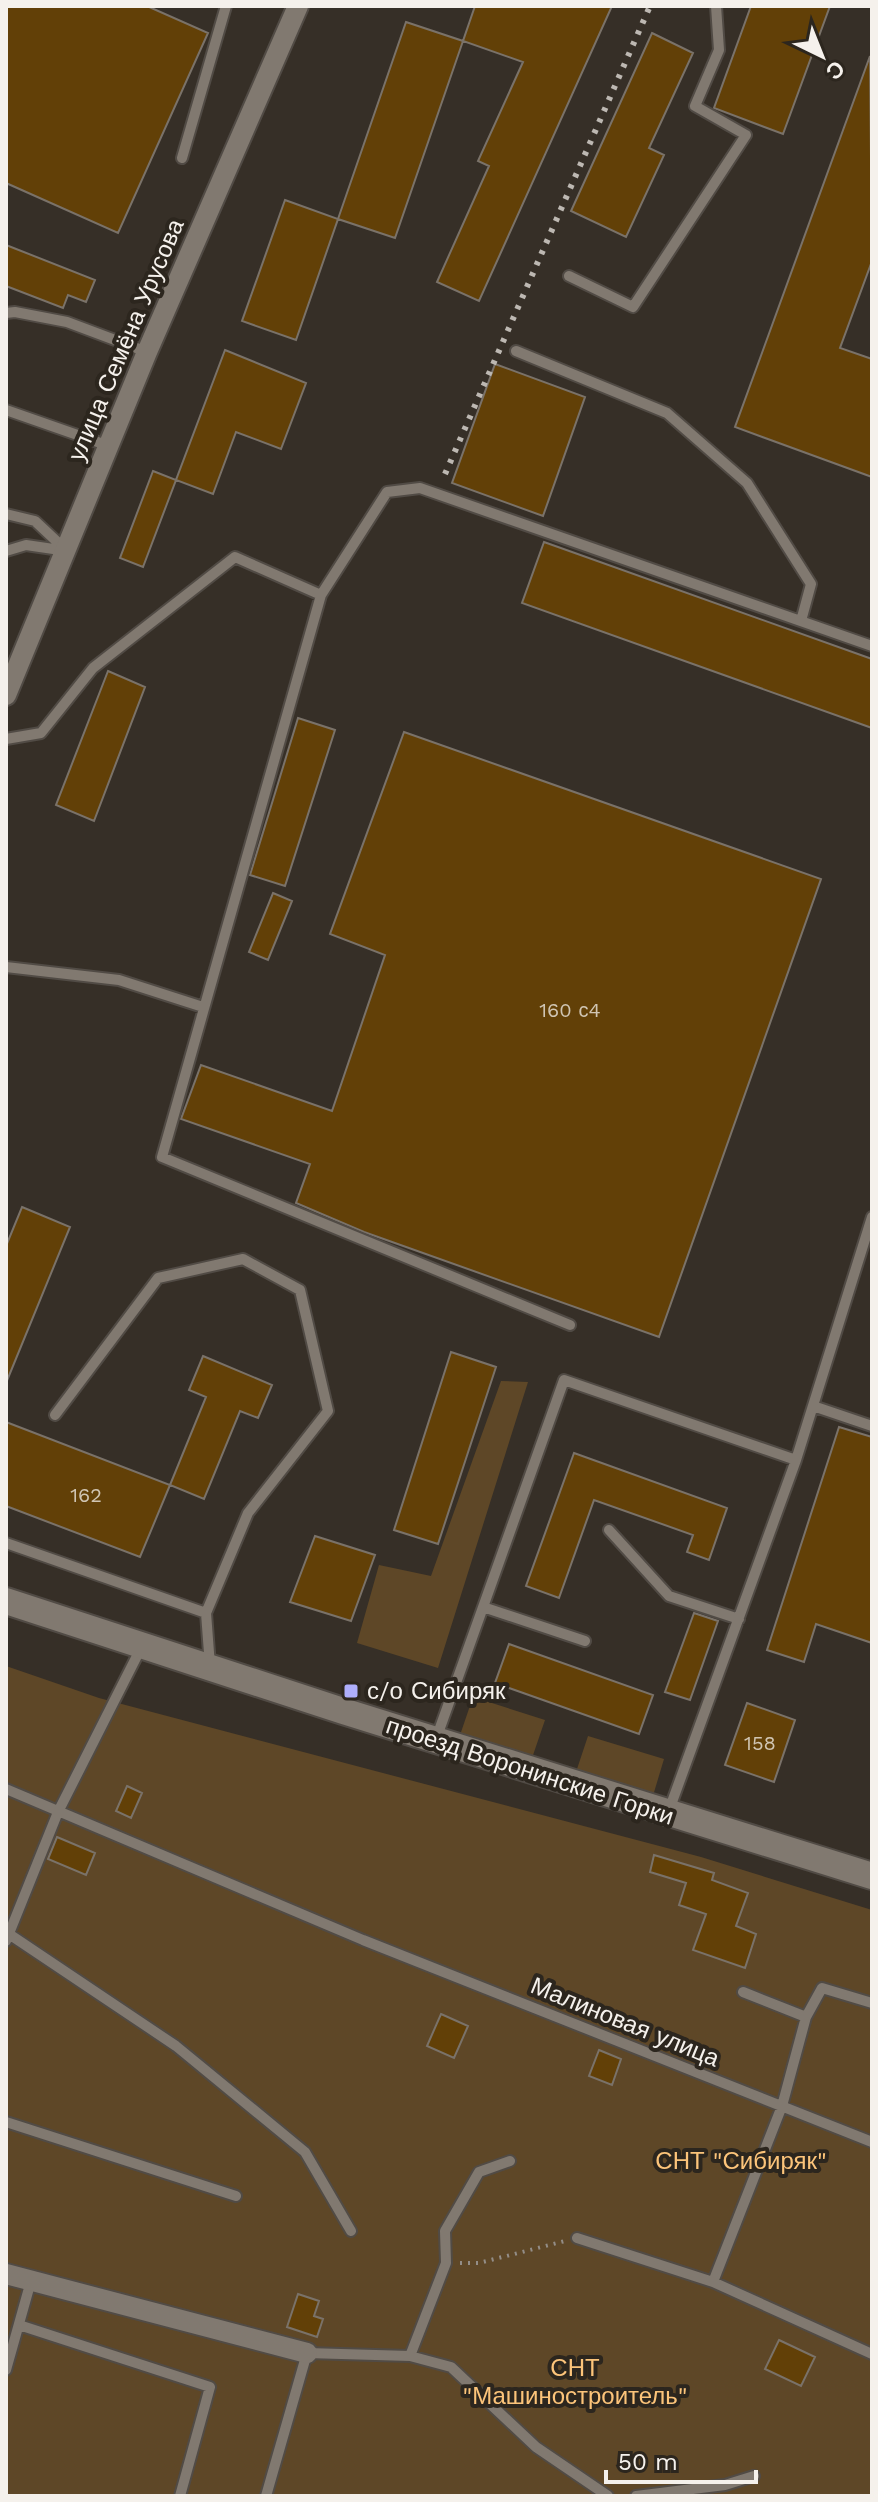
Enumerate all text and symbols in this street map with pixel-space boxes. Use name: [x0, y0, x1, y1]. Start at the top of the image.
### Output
north arrow: [782, 16, 862, 96]
text: С: [821, 56, 850, 85]
street label: улица Семёна Урусова: [62, 214, 190, 465]
house number: 160 с4: [539, 998, 601, 1022]
house number: 162: [70, 1483, 102, 1507]
place label: с/о Сибиряк: [367, 1677, 506, 1705]
marker: с/о Сибиряк: [342, 1682, 360, 1700]
street label: проезд Воронинские Горки: [383, 1711, 677, 1831]
house number: 158: [744, 1731, 776, 1755]
street label: Малиновая улица: [527, 1971, 724, 2073]
park label: СНТ "Сибиряк": [655, 2147, 827, 2175]
park label: СНТ "Машиностроитель": [462, 2354, 688, 2410]
scale bar: [606, 2434, 756, 2484]
text: 50 m: [618, 2448, 678, 2476]

